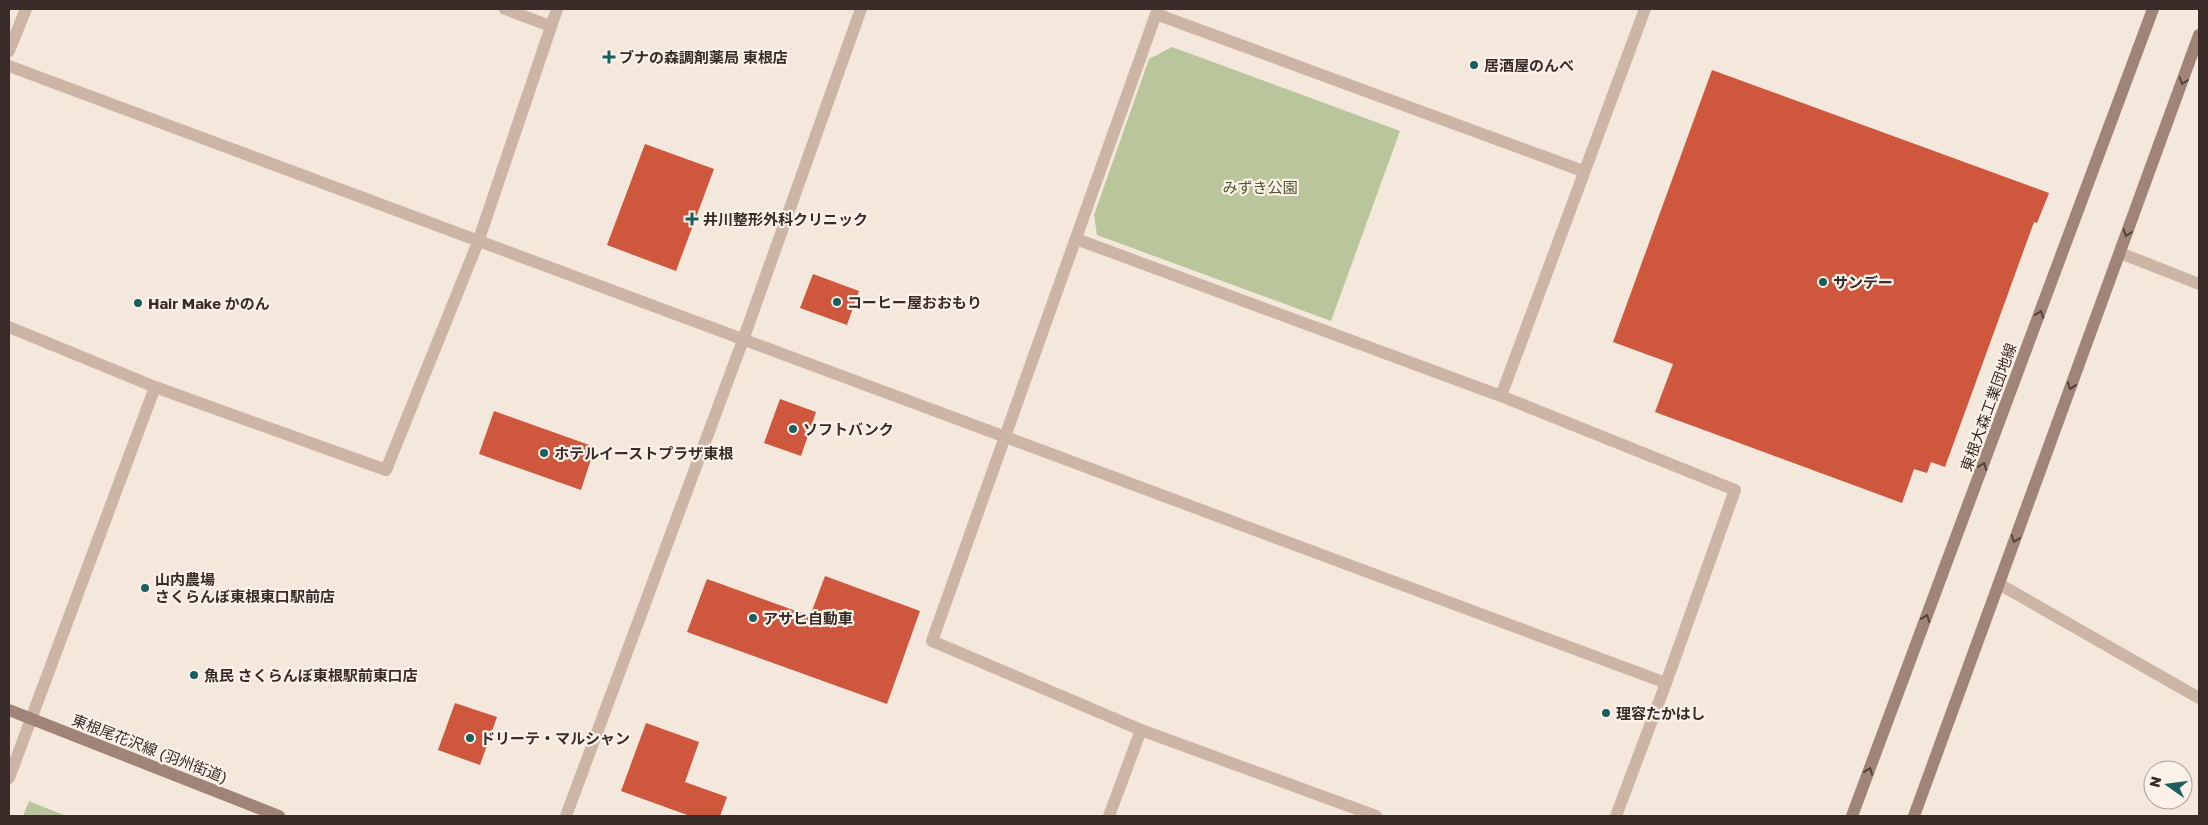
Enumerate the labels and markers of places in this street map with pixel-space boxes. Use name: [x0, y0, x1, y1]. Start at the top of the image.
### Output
place label: ブナの森調剤薬局 東根店: [619, 48, 788, 66]
marker: ブナの森調剤薬局 東根店: [603, 51, 615, 63]
place label: 居酒屋のんべ: [1484, 56, 1574, 74]
marker: 居酒屋のんべ: [1468, 59, 1480, 71]
place label: 井川整形外科クリニック: [703, 210, 868, 228]
marker: 井川整形外科クリニック: [685, 212, 699, 226]
place label: サンデー: [1833, 273, 1893, 291]
marker: サンデー: [1817, 276, 1829, 288]
place label: コーヒー屋おおもり: [847, 293, 982, 311]
place label: Hair Make かのん: [148, 294, 270, 312]
marker: コーヒー屋おおもり: [831, 296, 843, 308]
marker: Hair Make かのん: [132, 297, 144, 309]
place label: ソフトバンク: [803, 420, 894, 438]
marker: ソフトバンク: [787, 423, 799, 435]
place label: ホテルイーストプラザ東根: [554, 444, 733, 462]
marker: ホテルイーストプラザ東根: [538, 447, 550, 459]
place label: 山内農場 さくらんぼ東根東口駅前店: [155, 570, 335, 605]
marker: 山内農場 さくらんぼ東根東口駅前店: [139, 582, 151, 594]
place label: アサヒ自動車: [763, 609, 853, 627]
marker: アサヒ自動車: [747, 612, 759, 624]
place label: 魚民 さくらんぼ東根駅前東口店: [204, 666, 418, 684]
marker: 魚民 さくらんぼ東根駅前東口店: [188, 669, 200, 681]
place label: 理容たかはし: [1616, 704, 1705, 722]
marker: 理容たかはし: [1600, 707, 1612, 719]
place label: ドリーテ・マルシャン: [480, 729, 630, 747]
marker: ドリーテ・マルシャン: [464, 732, 476, 744]

